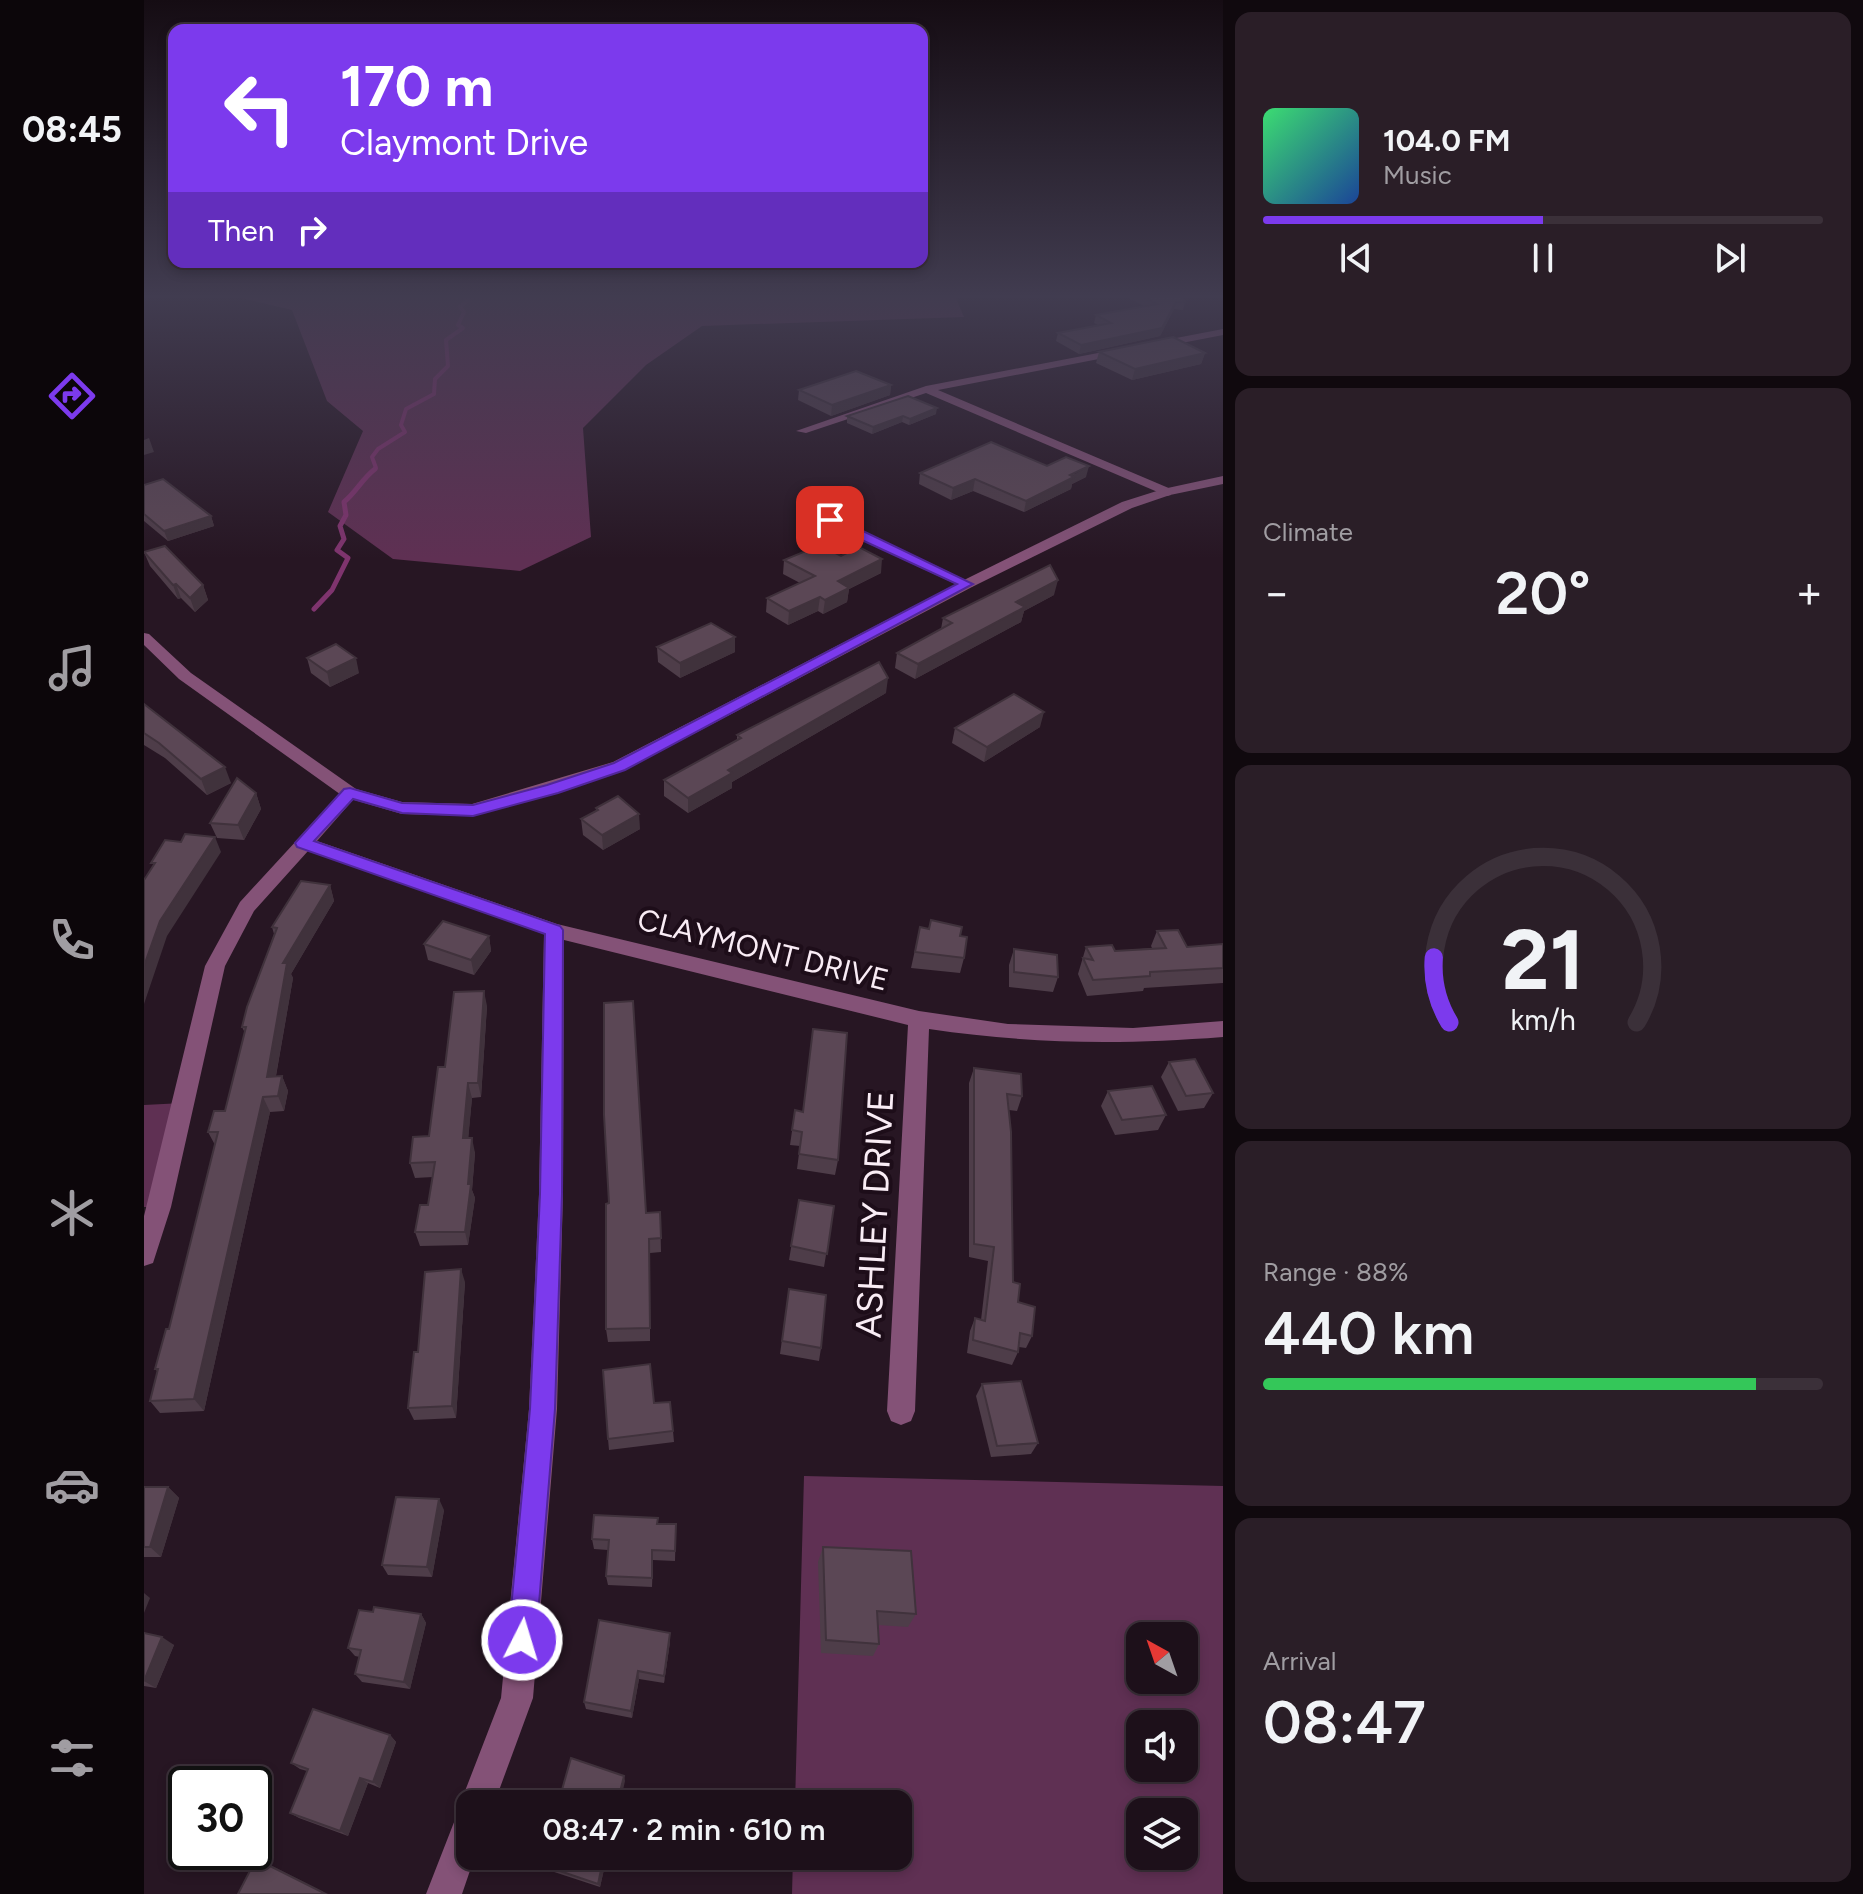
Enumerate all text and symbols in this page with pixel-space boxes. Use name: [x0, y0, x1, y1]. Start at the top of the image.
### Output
text: 170 m: [340, 53, 493, 120]
icon: left: [208, 56, 312, 160]
text: 08:45: [22, 108, 122, 151]
text: Claymont Drive: [340, 121, 588, 164]
text: 104.0 FM: [1383, 122, 1510, 159]
text: Music: [1383, 159, 1452, 191]
icon: right: [290, 208, 334, 252]
text: Then: [208, 212, 274, 249]
icon: previous: [1334, 236, 1378, 280]
icon: pause: [1521, 236, 1565, 280]
icon: next: [1708, 236, 1752, 280]
icon: directions: [44, 368, 100, 424]
pin: [796, 486, 864, 554]
icon: arrive: [808, 498, 852, 542]
text: Climate: [1263, 516, 1353, 548]
text: 20°: [1495, 557, 1591, 629]
text: −: [1263, 566, 1290, 619]
text: +: [1796, 566, 1823, 619]
icon: music: [44, 640, 100, 696]
street label: CLAYMONT DRIVE: [634, 900, 892, 999]
text: 21: [1501, 910, 1585, 1010]
icon: phone: [44, 912, 100, 968]
text: km/h: [1510, 1003, 1576, 1037]
street label: ASHLEY DRIVE: [847, 1089, 902, 1339]
icon: climate: [44, 1185, 100, 1241]
text: Range · 88%: [1263, 1256, 1408, 1288]
text: 440 km: [1263, 1297, 1474, 1369]
icon: car: [44, 1457, 100, 1513]
position arrow: [480, 1598, 564, 1682]
north arrow: [1126, 1622, 1198, 1694]
map controls: [1126, 1622, 1198, 1870]
text: Arrival: [1263, 1645, 1336, 1677]
text: 08:47: [1263, 1686, 1426, 1758]
button: sound: [1126, 1710, 1198, 1782]
icon: filters: [44, 1730, 100, 1786]
speed limit sign: 30: [168, 1766, 272, 1870]
button: layers: [1126, 1798, 1198, 1870]
text: 08:47 · 2 min · 610 m: [543, 1811, 825, 1848]

